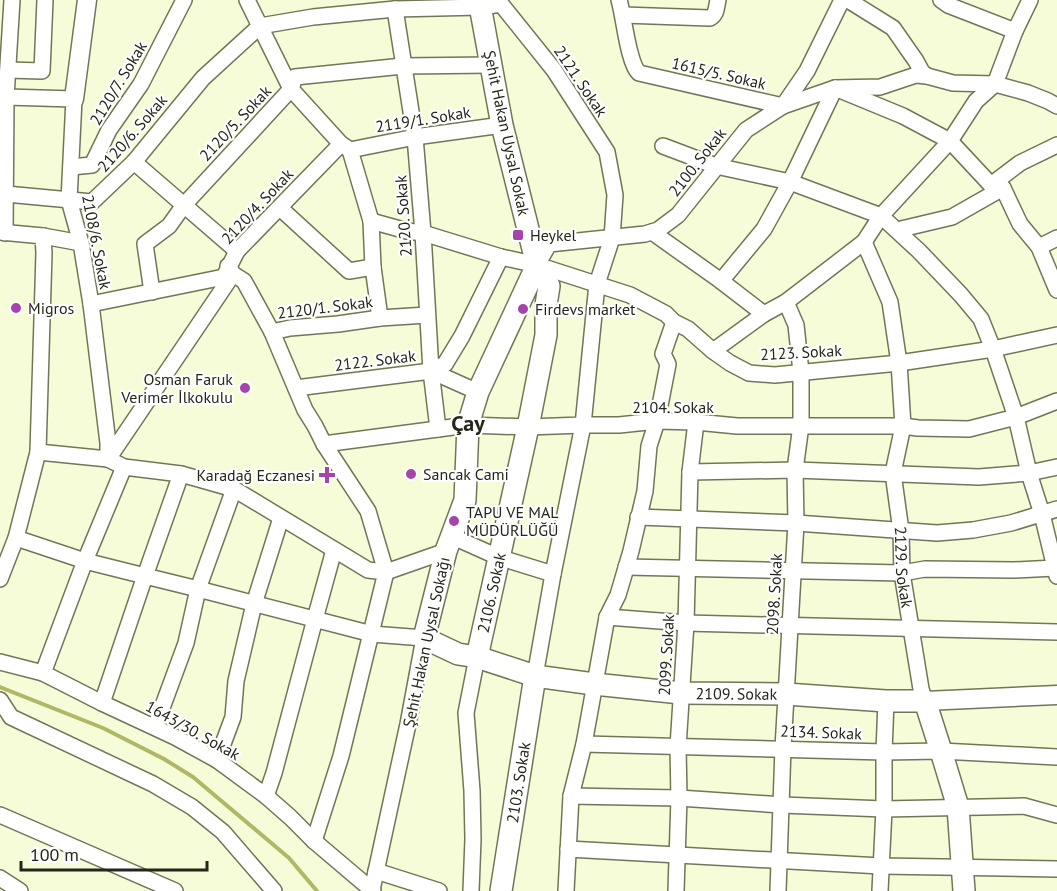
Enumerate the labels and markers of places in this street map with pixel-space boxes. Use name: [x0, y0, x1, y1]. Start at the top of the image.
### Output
place label: Heykel: [530, 225, 577, 245]
marker: Heykel: [511, 228, 525, 242]
place label: Migros: [28, 298, 75, 318]
place label: Firdevs market: [535, 299, 636, 319]
marker: Migros: [9, 301, 23, 315]
marker: Firdevs market: [516, 302, 530, 316]
place label: Osman Faruk Verimer İlkokulu: [120, 369, 233, 407]
marker: Osman Faruk Verimer İlkokulu: [238, 381, 252, 395]
place label: Sancak Cami: [423, 464, 509, 484]
place label: Karadağ Eczanesi: [196, 465, 315, 485]
marker: Sancak Cami: [404, 467, 418, 481]
marker: Karadağ Eczanesi: [320, 468, 334, 482]
place label: TAPU VE MAL MÜDÜRLÜĞÜ: [466, 502, 559, 540]
marker: TAPU VE MAL MÜDÜRLÜĞÜ: [447, 514, 461, 528]

